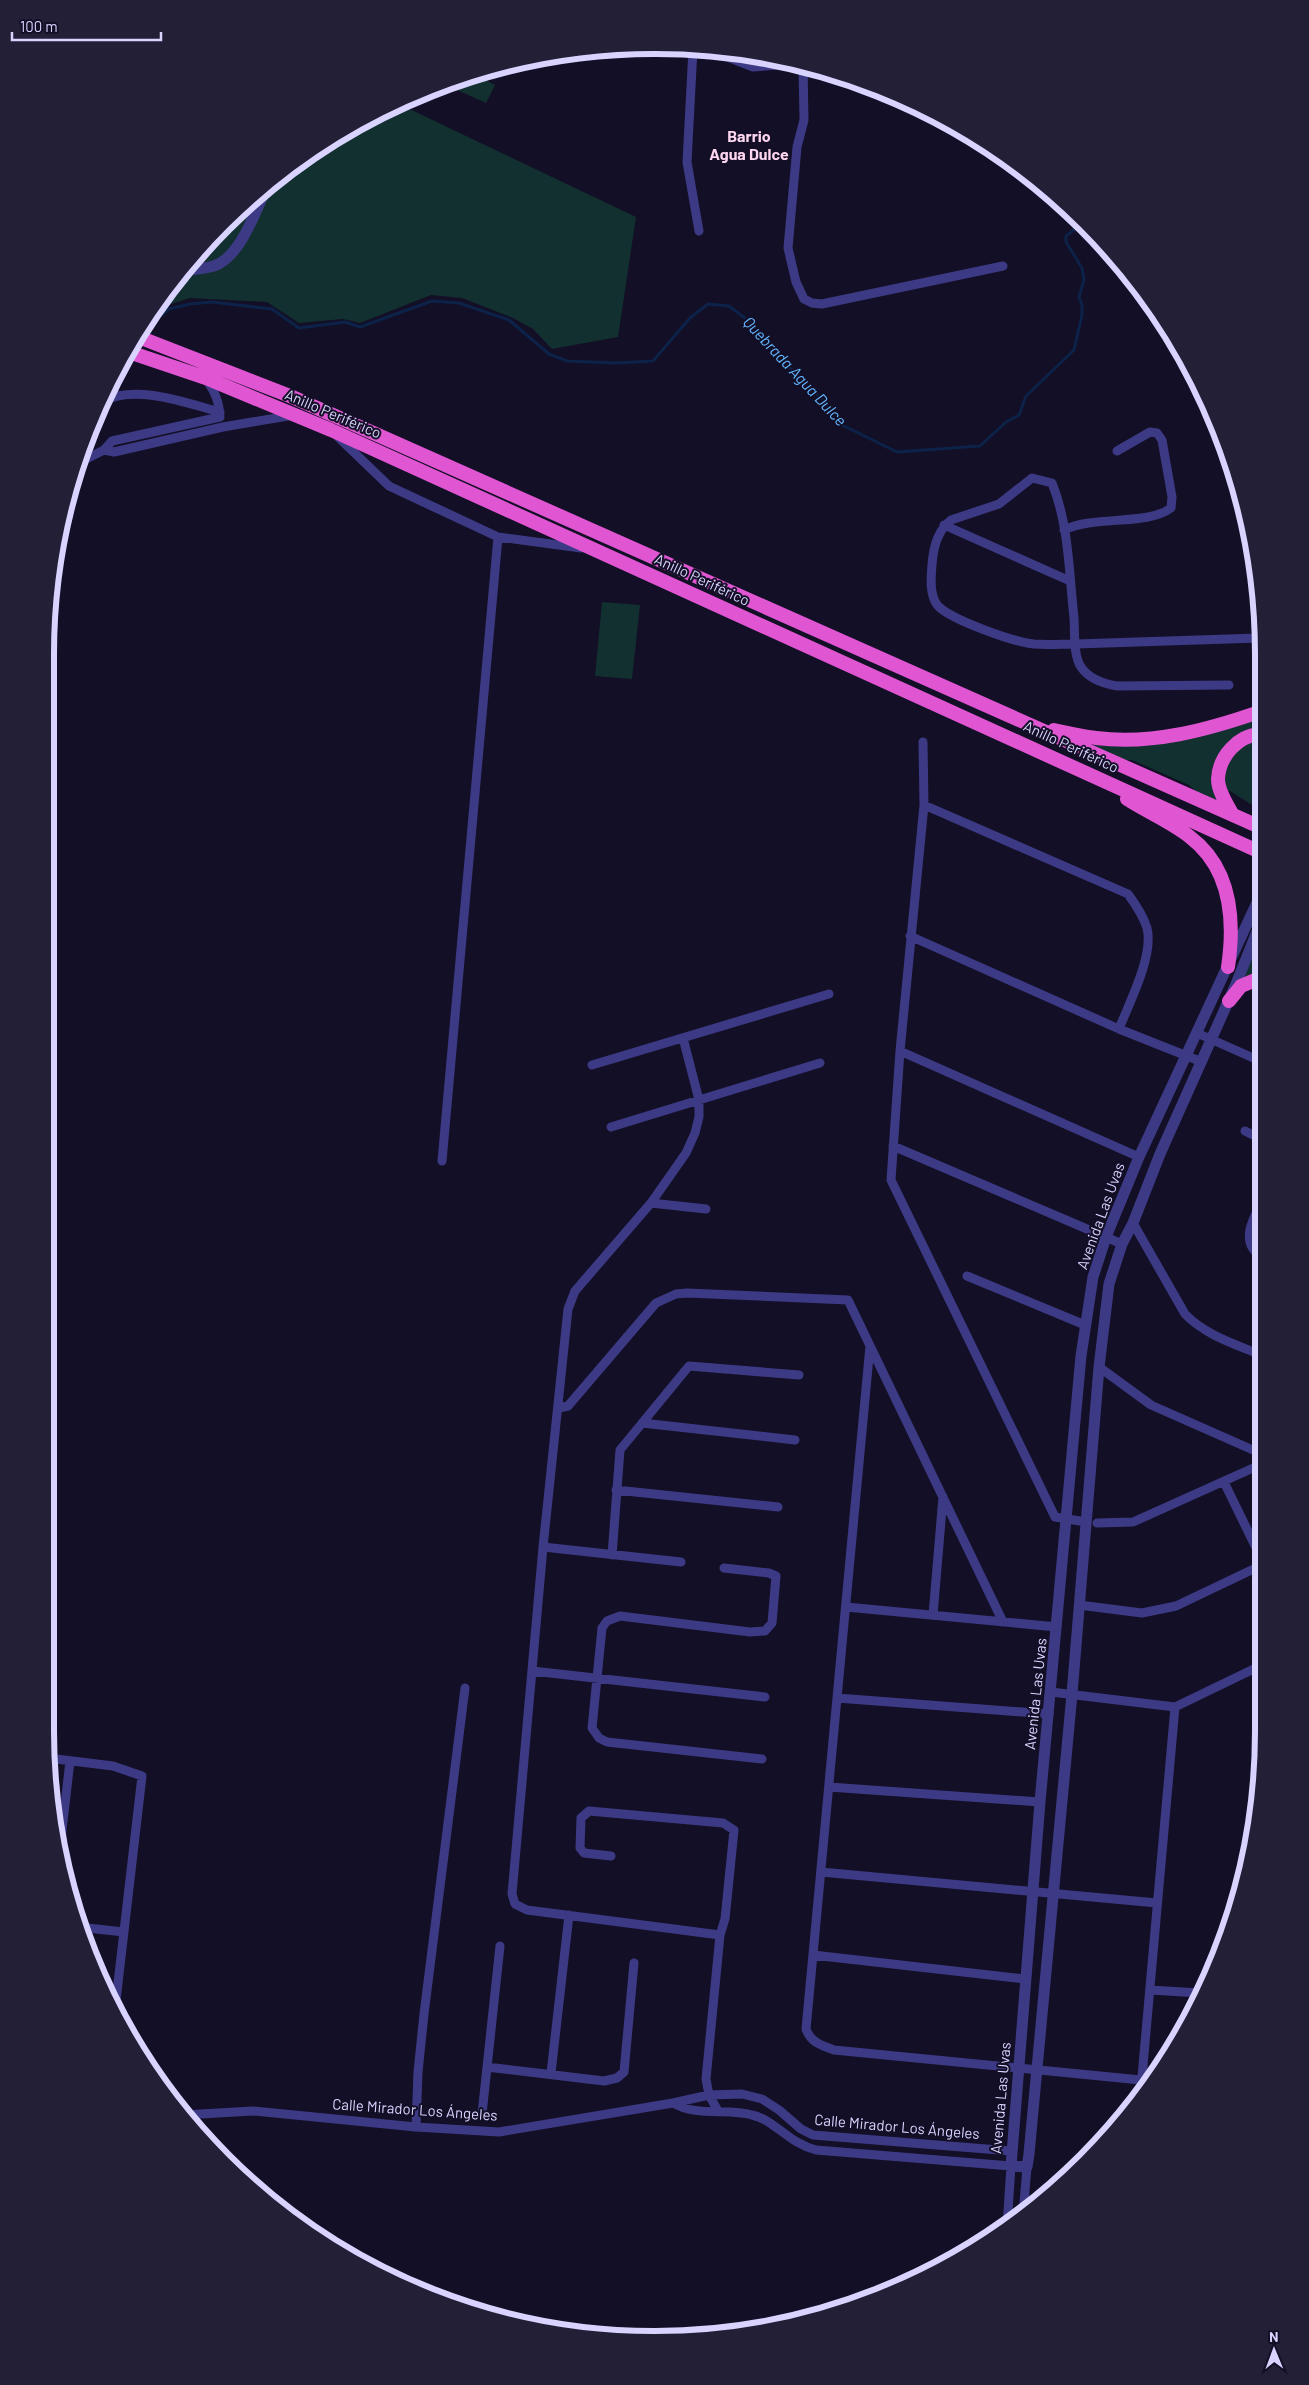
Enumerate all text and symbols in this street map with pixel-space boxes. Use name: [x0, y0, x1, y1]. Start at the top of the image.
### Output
scale bar: [12, 10, 161, 42]
text: 100 m: [20, 17, 58, 35]
district label: Barrio Agua Dulce: [709, 126, 789, 163]
water label: Quebrada Agua Dulce: [740, 312, 851, 429]
street label: Anillo Periférico: [283, 385, 384, 441]
street label: Anillo Periférico: [652, 549, 753, 609]
street label: Anillo Periférico: [1021, 716, 1122, 776]
street label: Avenida Las Uvas: [1072, 1160, 1128, 1271]
street label: Avenida Las Uvas: [1020, 1637, 1050, 1751]
street label: Avenida Las Uvas: [986, 2041, 1014, 2155]
street label: Calle Mirador Los Ángeles: [332, 2094, 498, 2124]
street label: Calle Mirador Los Ángeles: [814, 2110, 980, 2142]
north arrow: [1249, 2325, 1299, 2375]
text: N: [1269, 2328, 1279, 2345]

